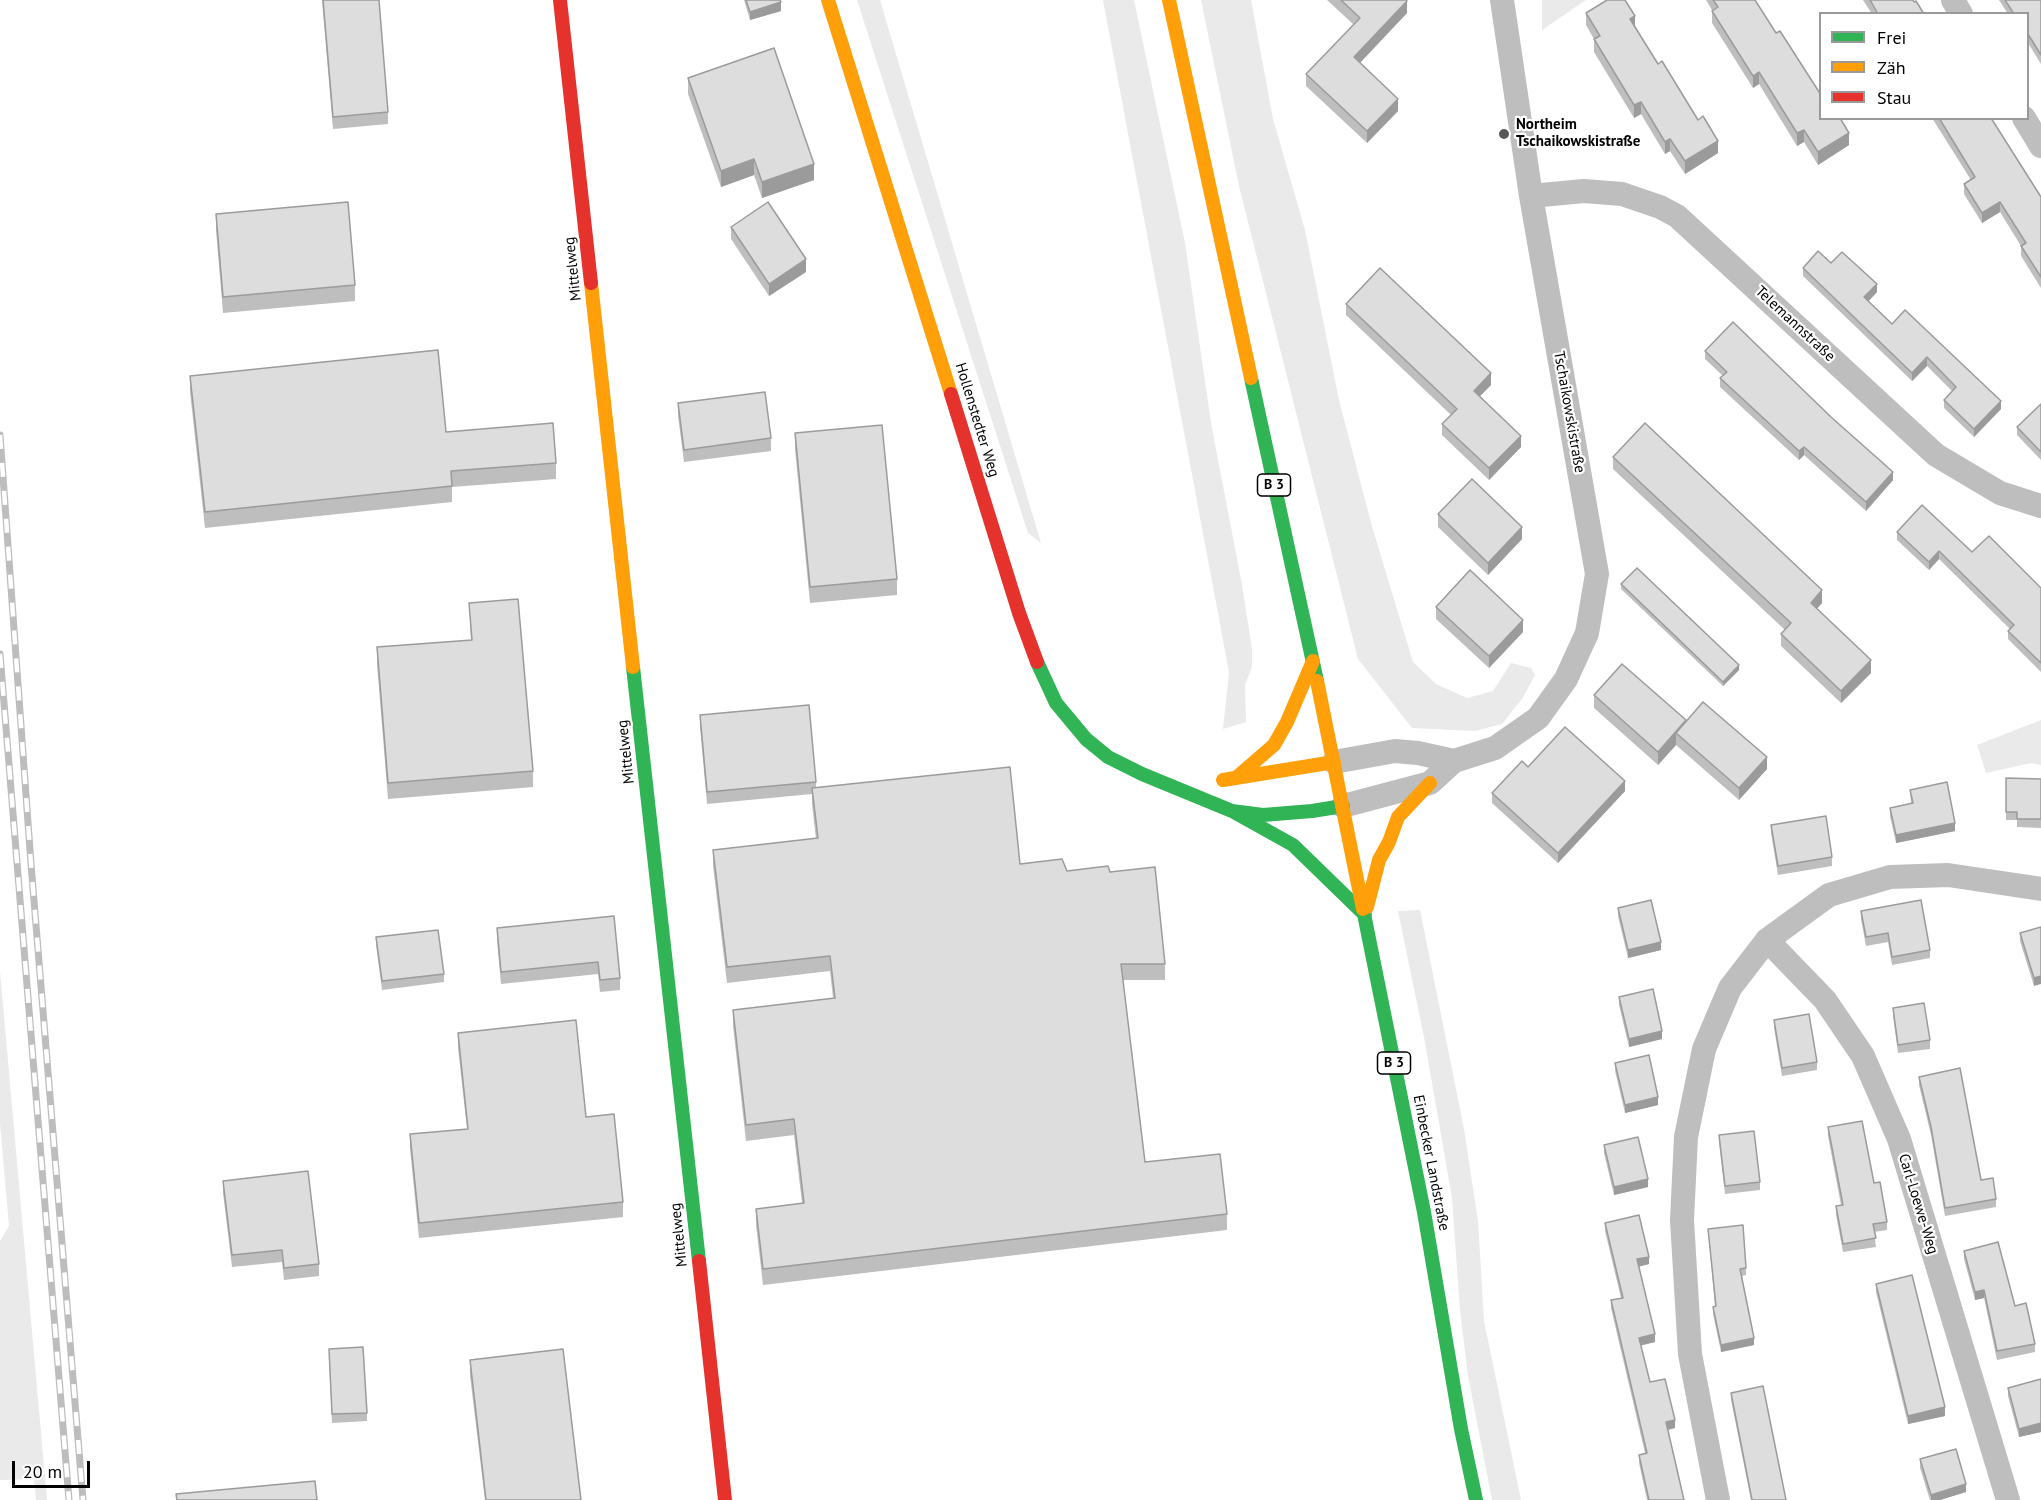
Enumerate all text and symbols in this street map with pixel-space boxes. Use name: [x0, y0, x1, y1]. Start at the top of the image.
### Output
legend: [1819, 12, 2029, 120]
text: Frei: [1877, 26, 1906, 49]
text: Zäh: [1877, 56, 1906, 79]
text: Stau: [1877, 86, 1911, 109]
place label: Northeim Tschaikowskistraße: [1516, 116, 1640, 151]
marker: Northeim Tschaikowskistraße: [1497, 127, 1511, 141]
street label: Mittelweg: [561, 236, 585, 302]
street label: Telemannstraße: [1751, 282, 1839, 366]
street label: Tschaikowskistraße: [1549, 350, 1589, 474]
street label: Hollenstedter Weg: [951, 361, 1003, 479]
road number: B 3: [1258, 474, 1290, 496]
street label: Mittelweg: [614, 719, 638, 785]
road number: B 3: [1378, 1052, 1410, 1074]
street label: Einbecker Landstraße: [1409, 1094, 1453, 1232]
street label: Carl-Loewe-Weg: [1894, 1152, 1942, 1256]
street label: Mittelweg: [667, 1202, 691, 1268]
scale bar: [15, 1449, 93, 1487]
text: 20 m: [23, 1460, 62, 1483]

